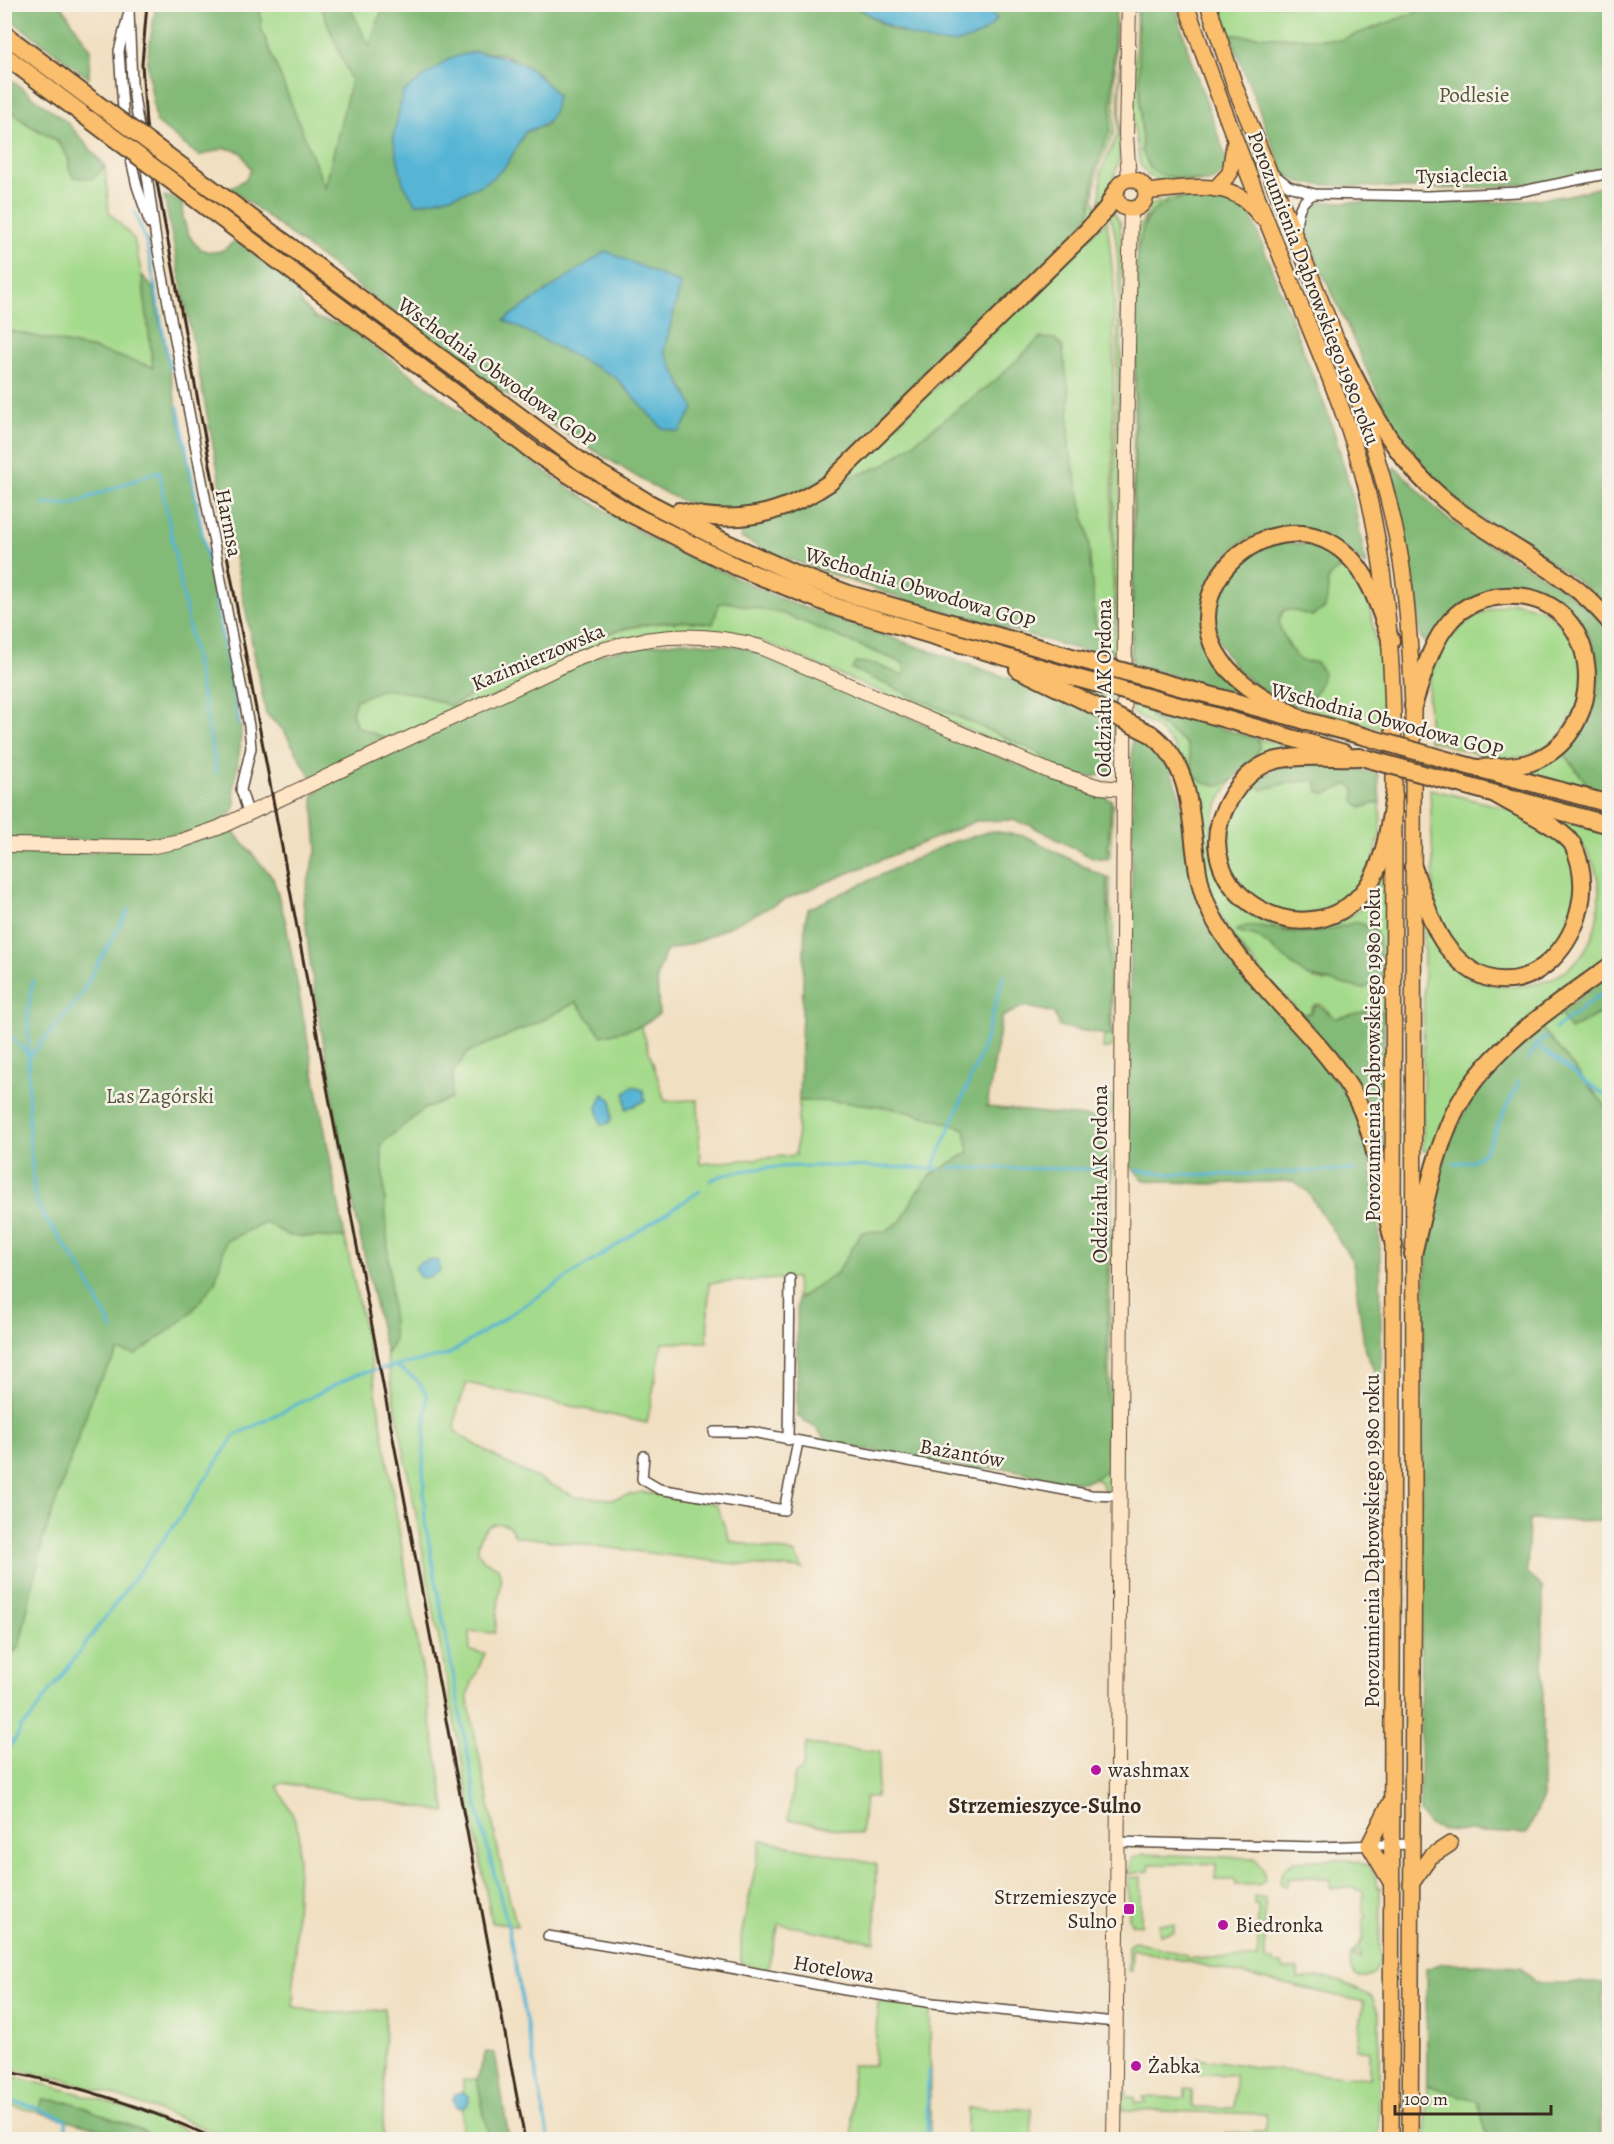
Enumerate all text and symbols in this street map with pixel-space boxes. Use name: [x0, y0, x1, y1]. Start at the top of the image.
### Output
park label: Podlesie: [1439, 81, 1509, 109]
street label: Porozumienia Dąbrowskiego 1980 roku: [1241, 127, 1387, 450]
street label: Tysiąclecia: [1416, 159, 1509, 191]
street label: Wschodnia Obwodowa GOP: [391, 290, 602, 454]
street label: Harmsa: [209, 486, 249, 560]
street label: Wschodnia Obwodowa GOP: [800, 539, 1039, 637]
street label: Oddziału AK Ordona: [1090, 598, 1118, 777]
street label: Kazimierzowska: [467, 616, 609, 698]
street label: Wschodnia Obwodowa GOP: [1267, 675, 1507, 765]
street label: Porozumienia Dąbrowskiego 1980 roku: [1359, 887, 1387, 1222]
park label: Las Zagórski: [106, 1082, 214, 1110]
street label: Oddziału AK Ordona: [1086, 1084, 1114, 1263]
street label: Porozumienia Dąbrowskiego 1980 roku: [1358, 1373, 1386, 1708]
street label: Bażantów: [918, 1432, 1007, 1474]
place label: washmax: [1107, 1756, 1189, 1784]
marker: washmax: [1089, 1763, 1103, 1777]
district label: Strzemieszyce-Sulno: [949, 1791, 1141, 1821]
place label: Strzemieszyce Sulno: [994, 1883, 1117, 1935]
marker: Strzemieszyce Sulno: [1122, 1902, 1136, 1916]
place label: Biedronka: [1235, 1911, 1324, 1939]
marker: Biedronka: [1216, 1918, 1230, 1932]
street label: Hotelowa: [791, 1948, 877, 1990]
place label: Żabka: [1148, 2052, 1200, 2080]
marker: Żabka: [1129, 2059, 1143, 2073]
scale bar: [1395, 2078, 1551, 2116]
text: 100 m: [1404, 2087, 1448, 2111]

